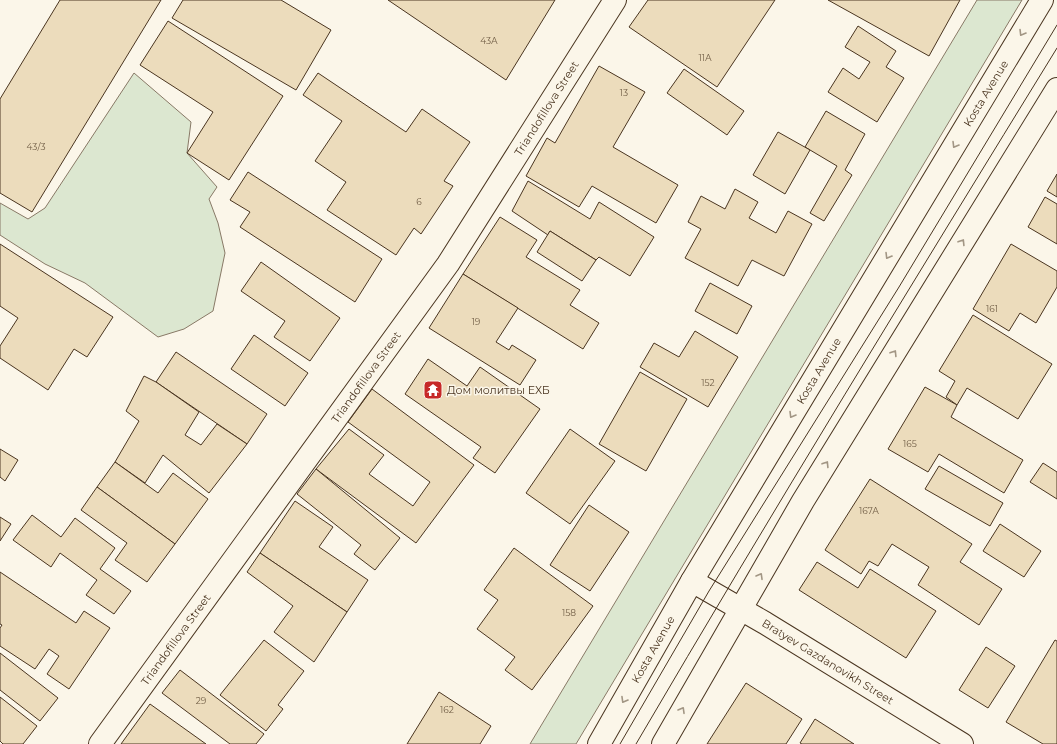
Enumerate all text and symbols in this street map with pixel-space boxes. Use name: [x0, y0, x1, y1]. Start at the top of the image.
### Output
one-way arrow: [1020, 29, 1027, 36]
house number: 43А: [480, 35, 498, 46]
house number: 11А: [698, 52, 712, 63]
street label: Kosta Avenue: [960, 57, 1011, 129]
street label: Triandofillova Street: [511, 58, 582, 158]
house number: 13: [620, 87, 628, 98]
house number: 43/3: [27, 141, 45, 152]
one-way arrow: [952, 141, 960, 148]
house number: 6: [416, 196, 422, 207]
one-way arrow: [958, 239, 965, 246]
one-way arrow: [885, 252, 893, 259]
house number: 161: [986, 303, 998, 314]
house number: 19: [472, 316, 481, 327]
street label: Triandofillova Street: [328, 328, 404, 426]
street label: Kosta Avenue: [793, 335, 844, 407]
one-way arrow: [890, 350, 897, 357]
house number: 152: [701, 377, 715, 388]
temple icon: Дом молитвы ЕХБ: [422, 379, 444, 401]
place label: Дом молитвы ЕХБ: [447, 383, 550, 397]
one-way arrow: [789, 411, 797, 418]
house number: 165: [903, 438, 917, 449]
one-way arrow: [822, 461, 829, 468]
house number: 167А: [859, 505, 879, 516]
one-way arrow: [756, 573, 763, 580]
street label: Triandofillova Street: [138, 591, 214, 688]
house number: 158: [562, 607, 576, 618]
street label: Kosta Avenue: [628, 613, 678, 685]
street label: Bratyev Gazdanovikh Street: [759, 616, 897, 708]
house number: 29: [196, 695, 207, 706]
one-way arrow: [621, 696, 628, 703]
house number: 162: [440, 704, 454, 715]
one-way arrow: [678, 707, 685, 714]

